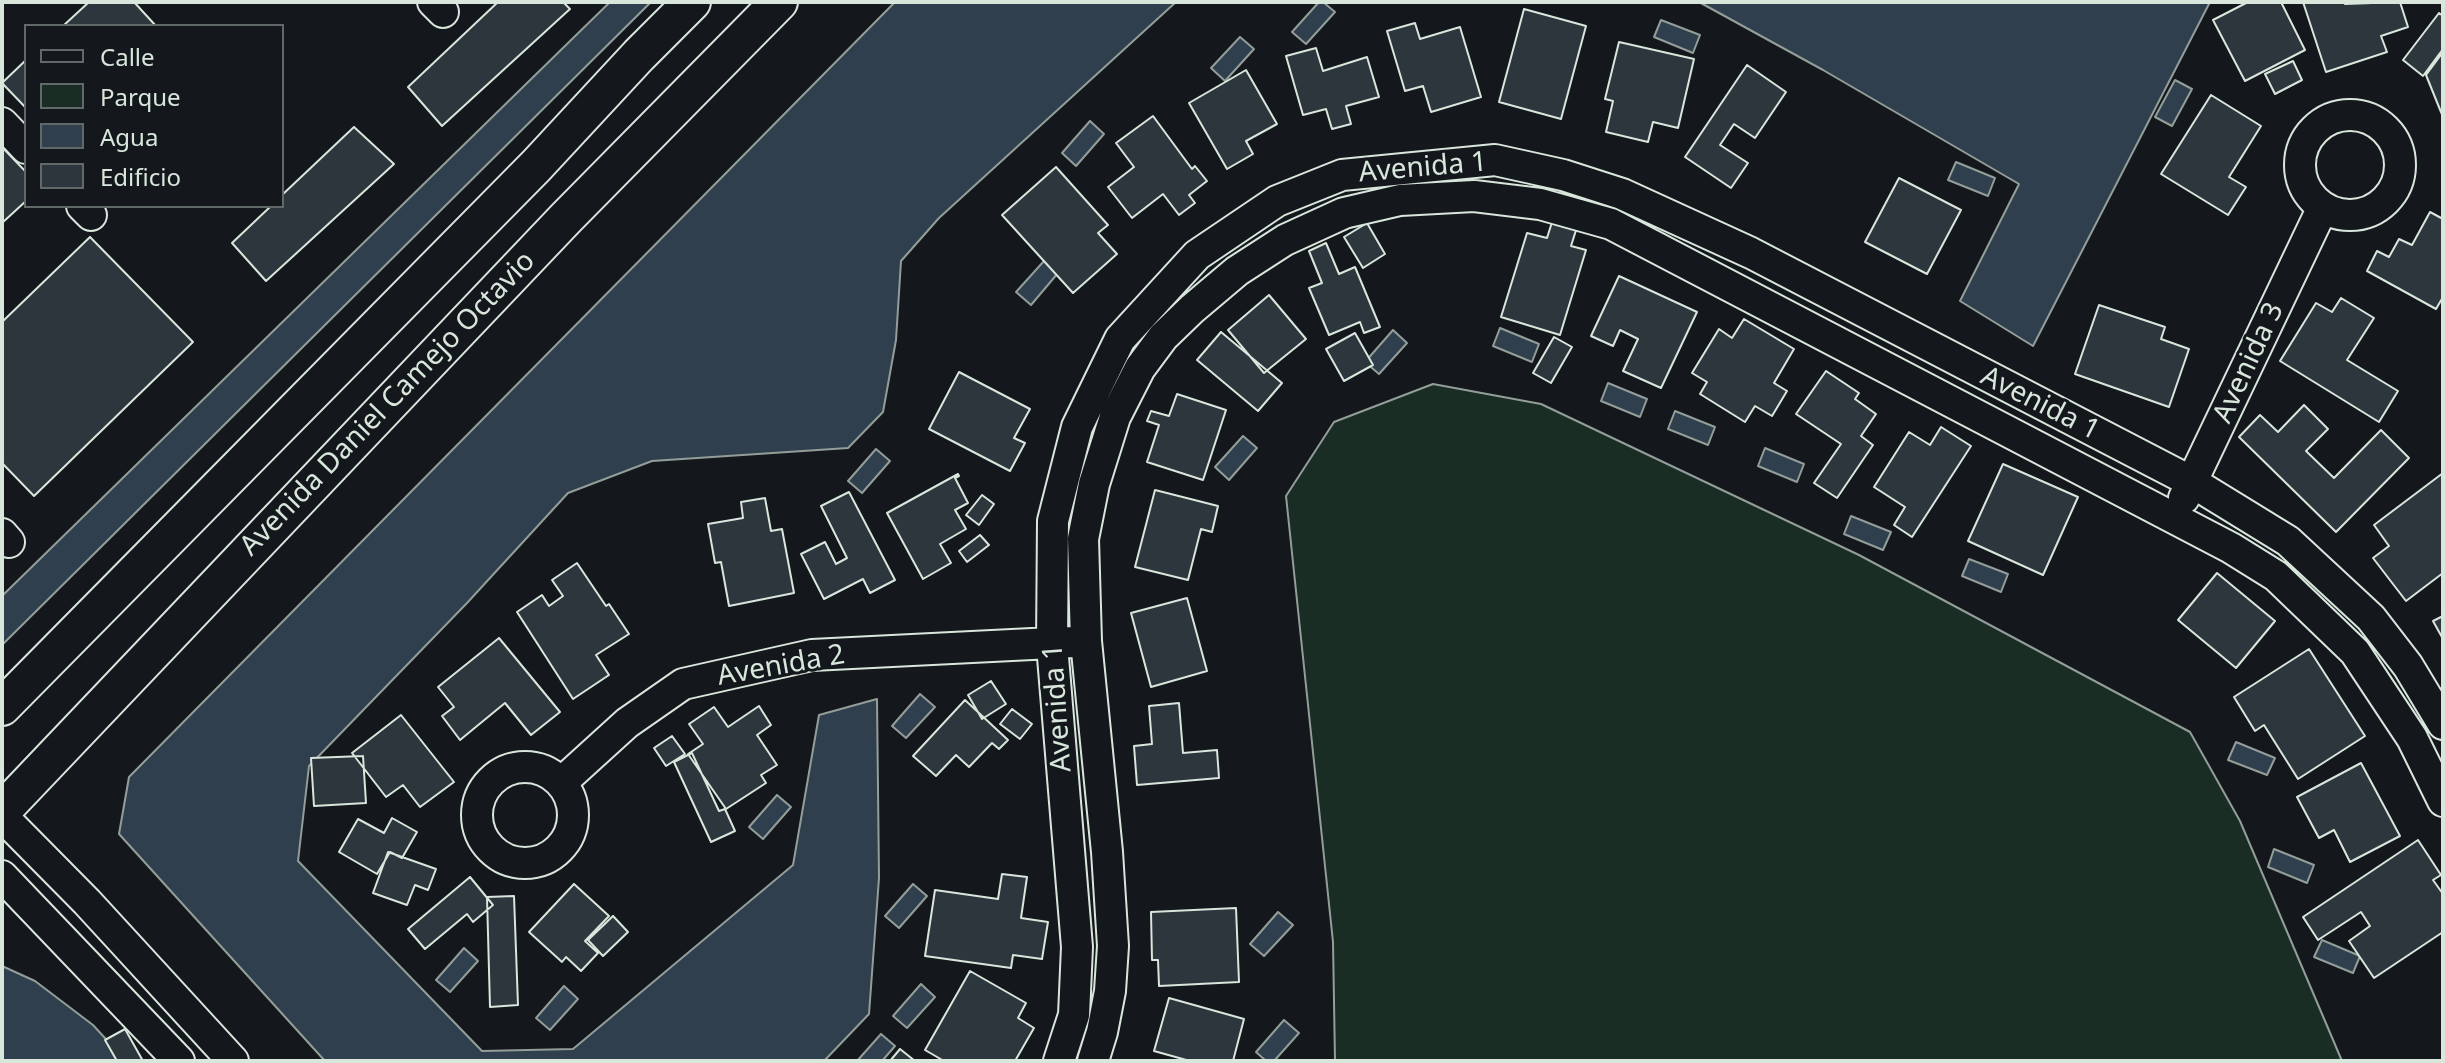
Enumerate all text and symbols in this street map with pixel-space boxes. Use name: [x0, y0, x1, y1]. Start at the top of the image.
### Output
legend: [24, 24, 284, 208]
text: Calle: [100, 40, 155, 73]
text: Parque: [100, 80, 181, 113]
text: Agua: [100, 120, 158, 153]
street label: Avenida 1: [1357, 146, 1489, 190]
text: Edificio: [100, 160, 181, 193]
street label: Avenida Daniel Camejo Octavio: [234, 245, 542, 563]
street label: Avenida 3: [2207, 298, 2291, 428]
street label: Avenida 1: [1975, 360, 2105, 448]
street label: Avenida 2: [715, 638, 847, 694]
street label: Avenida 1: [1037, 643, 1079, 773]

